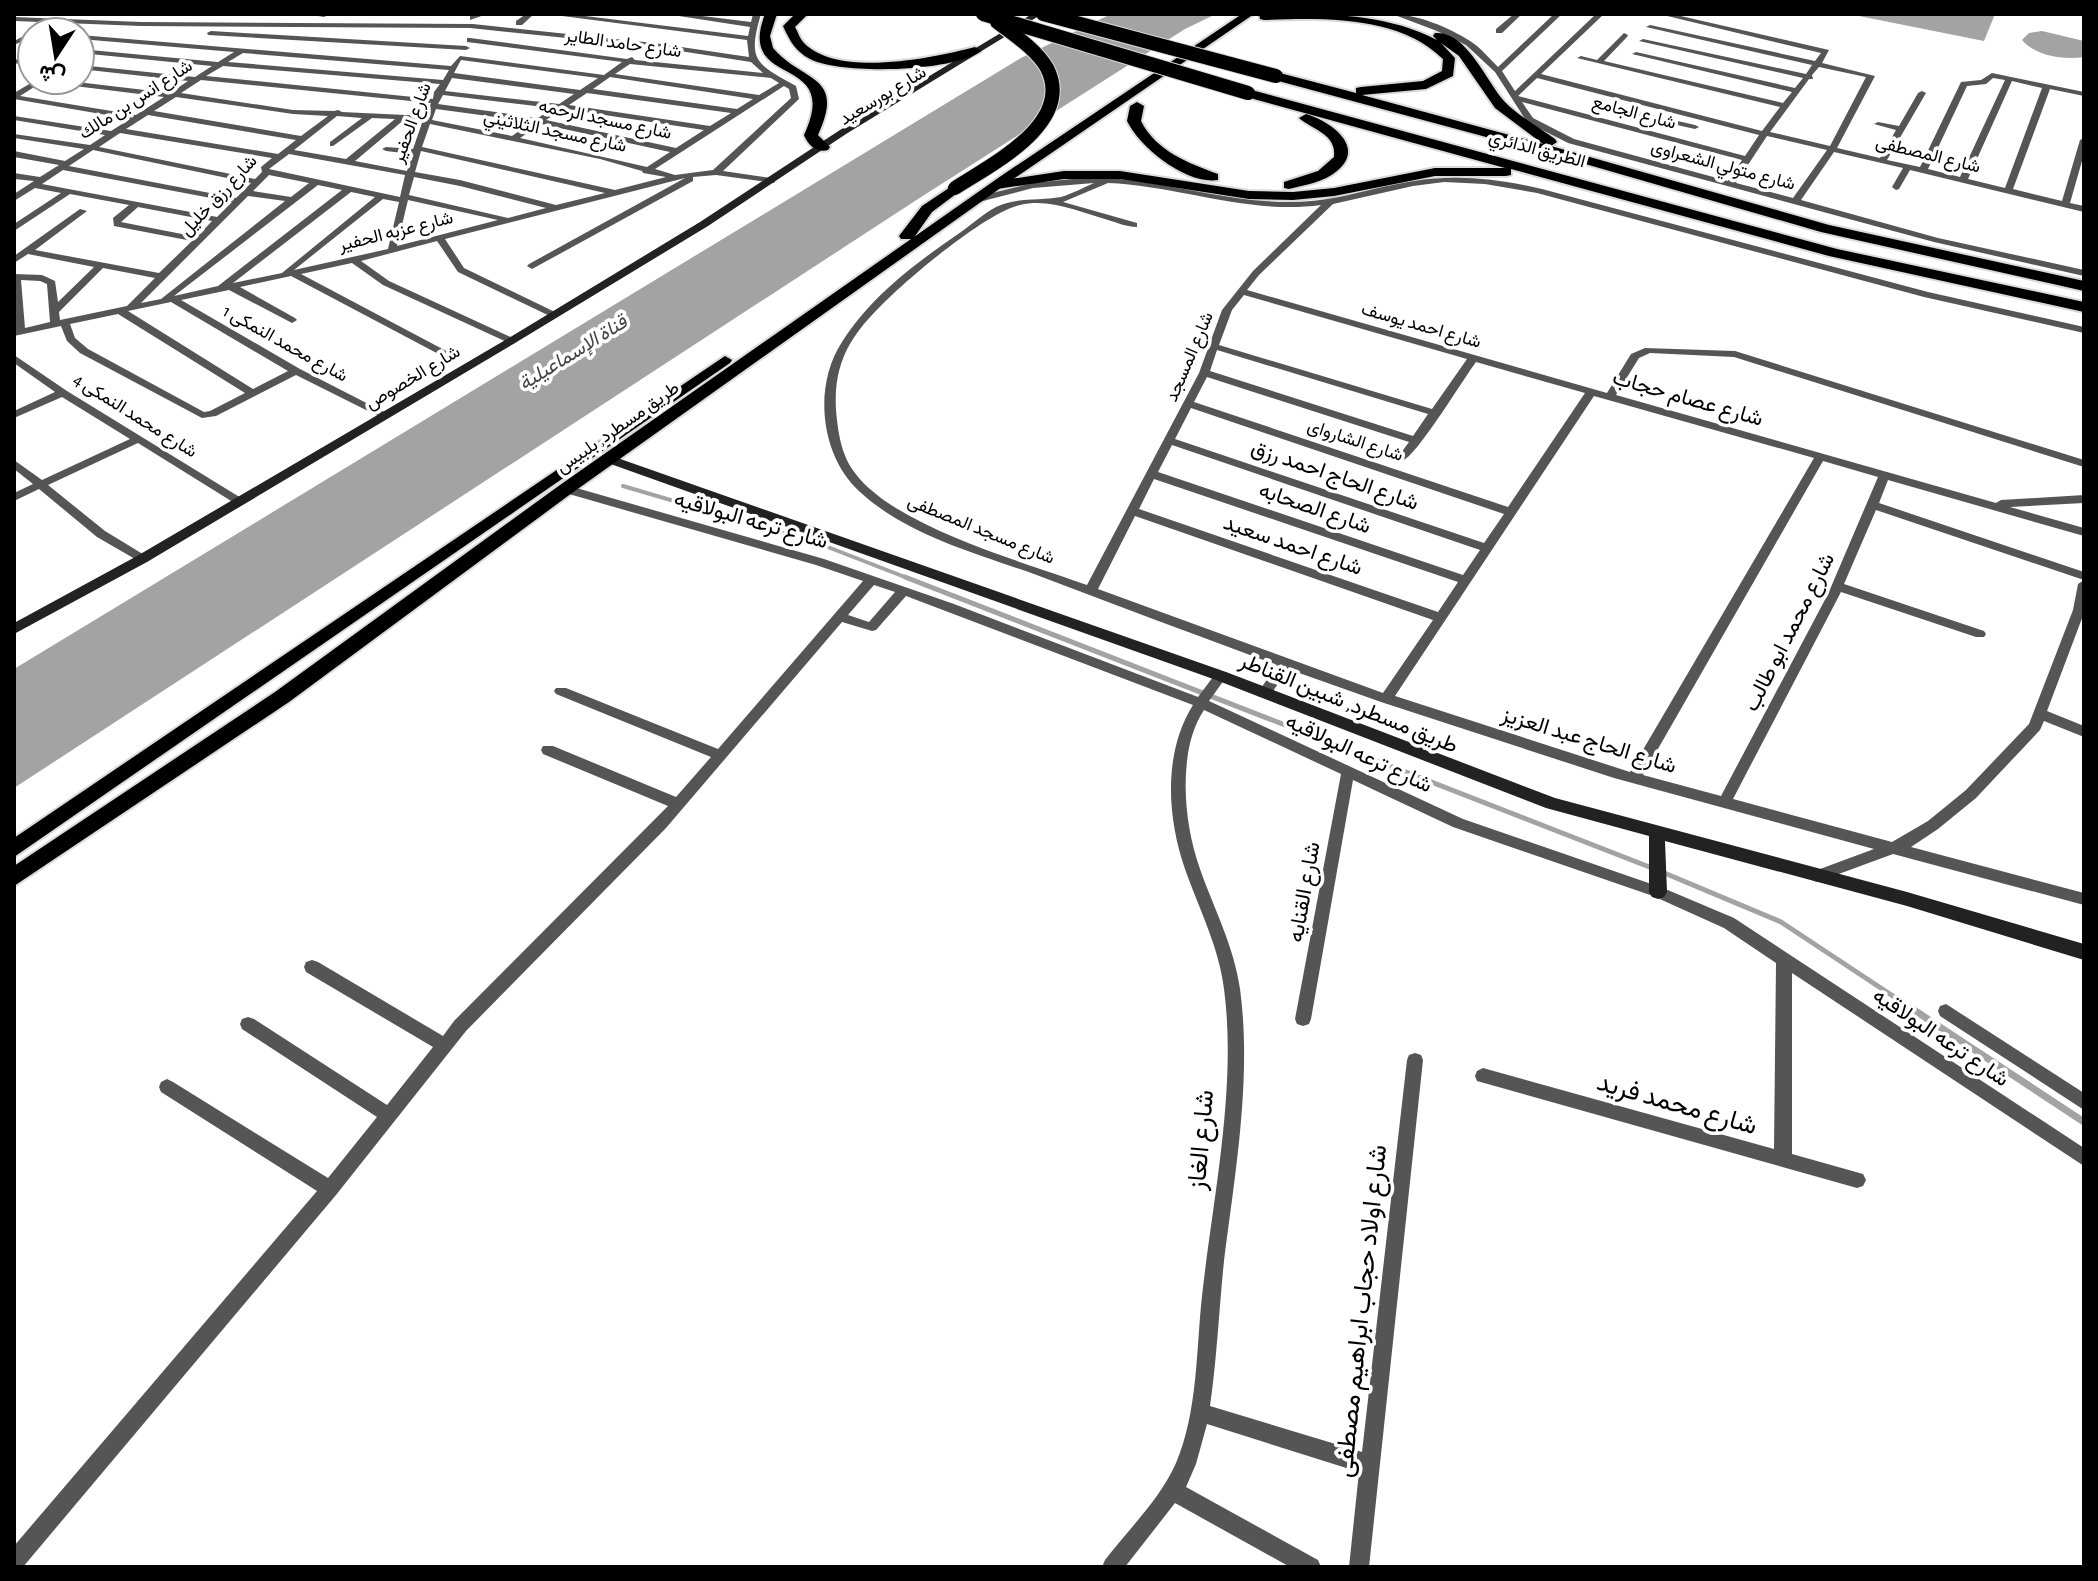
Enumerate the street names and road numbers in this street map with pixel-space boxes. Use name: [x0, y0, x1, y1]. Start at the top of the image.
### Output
street label: شارع حامد الطاير: [562, 27, 682, 63]
street label: شارع انس بن مالك: [76, 57, 197, 145]
street label: شارع بورسعيد: [836, 63, 931, 131]
street label: شارع الحفير: [389, 81, 437, 167]
street label: شارع الجامع: [1590, 93, 1678, 135]
street label: شارع مسجد الرحمه: [536, 97, 673, 145]
street label: شارع مسجد الثلاثيني: [481, 108, 628, 161]
street label: الطريق الدائري: [1485, 128, 1587, 176]
street label: شارع المصطفى: [1873, 133, 1982, 179]
street label: شارع متولي الشعراوى: [1648, 138, 1797, 199]
street label: شارع رزق خليل: [177, 152, 262, 241]
street label: شارع عزبه الحفير: [336, 209, 456, 257]
street label: شارع احمد يوسف: [1358, 300, 1483, 354]
street label: شارع محمد النمكى 1: [219, 302, 350, 387]
street label: شارع المسجد: [1163, 309, 1219, 405]
street label: شارع الخصوص: [363, 343, 464, 415]
street label: شارع عصام حجاب: [1609, 366, 1766, 433]
street label: شارع محمد النمكى 4: [69, 371, 200, 463]
street label: طريق مسطرد, بلبيس: [553, 379, 683, 478]
street label: شارع الشارواى: [1304, 417, 1405, 467]
street label: شارع الحاج احمد رزق: [1247, 436, 1422, 517]
street label: شارع الصحابه: [1255, 479, 1374, 540]
street label: شارع ترعه البولاقيه: [671, 488, 830, 555]
street label: شارع مسجد المصطفى: [904, 492, 1057, 570]
street label: شارع احمد سعيد: [1220, 511, 1365, 582]
street label: شارع محمد ابو طالب: [1740, 549, 1841, 716]
street label: طريق مسطرد, شبين القناطر: [1235, 649, 1461, 759]
street label: شارع الحاج عبد العزيز: [1497, 703, 1679, 780]
street label: شارع ترعه البولاقيه: [1281, 709, 1436, 799]
street label: شارع القنايه: [1284, 840, 1327, 945]
street label: شارع ترعه البولاقيه: [1867, 984, 2013, 1093]
street label: شارع محمد فريد: [1593, 1069, 1760, 1143]
street label: شارع الغاز: [1184, 1089, 1222, 1193]
street label: شارع اولاد حجاب ابراهيم مصطفى: [1331, 1143, 1395, 1479]

